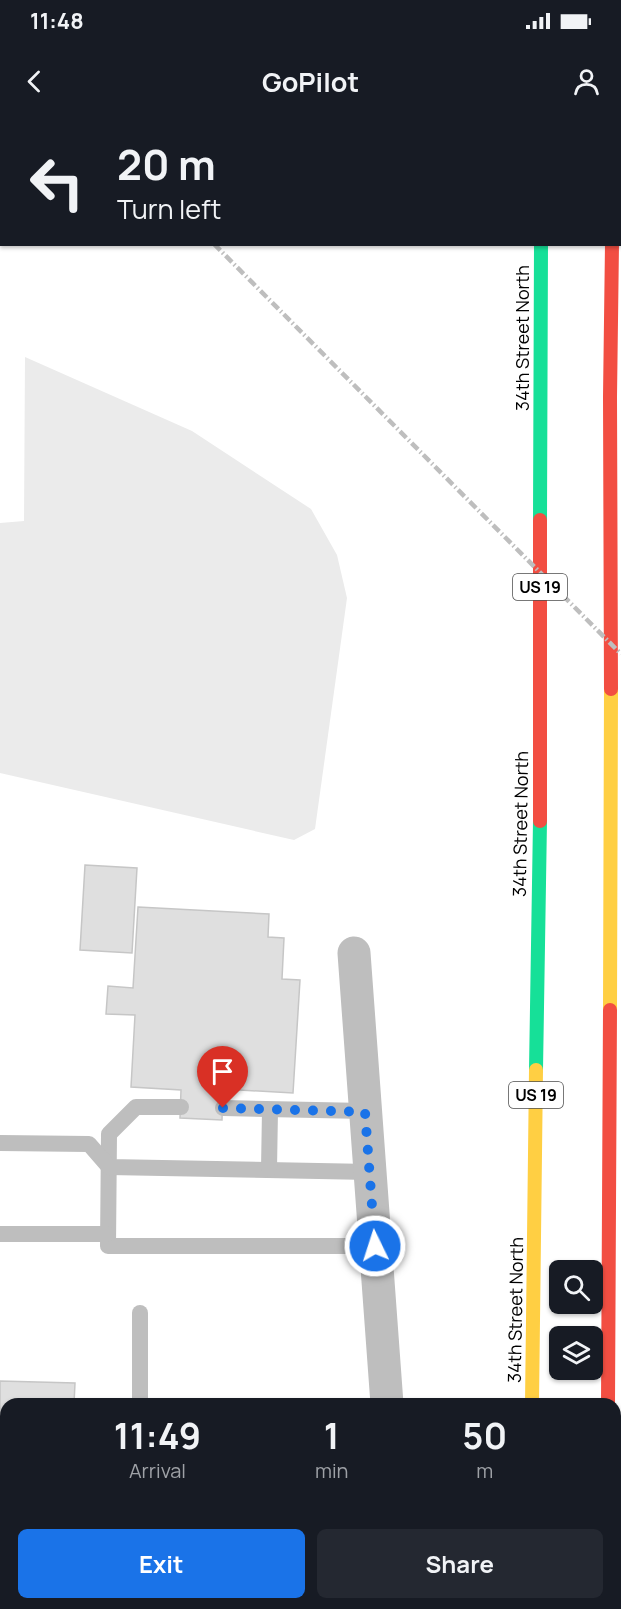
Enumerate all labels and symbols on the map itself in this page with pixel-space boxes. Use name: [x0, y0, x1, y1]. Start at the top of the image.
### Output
street label: 34th Street North: [510, 265, 534, 411]
road number: US 19: [513, 574, 567, 600]
street label: 34th Street North: [507, 751, 533, 897]
pin: [197, 1046, 248, 1108]
road number: US 19: [509, 1082, 563, 1108]
position arrow: [343, 1214, 407, 1278]
street label: 34th Street North: [502, 1237, 528, 1383]

